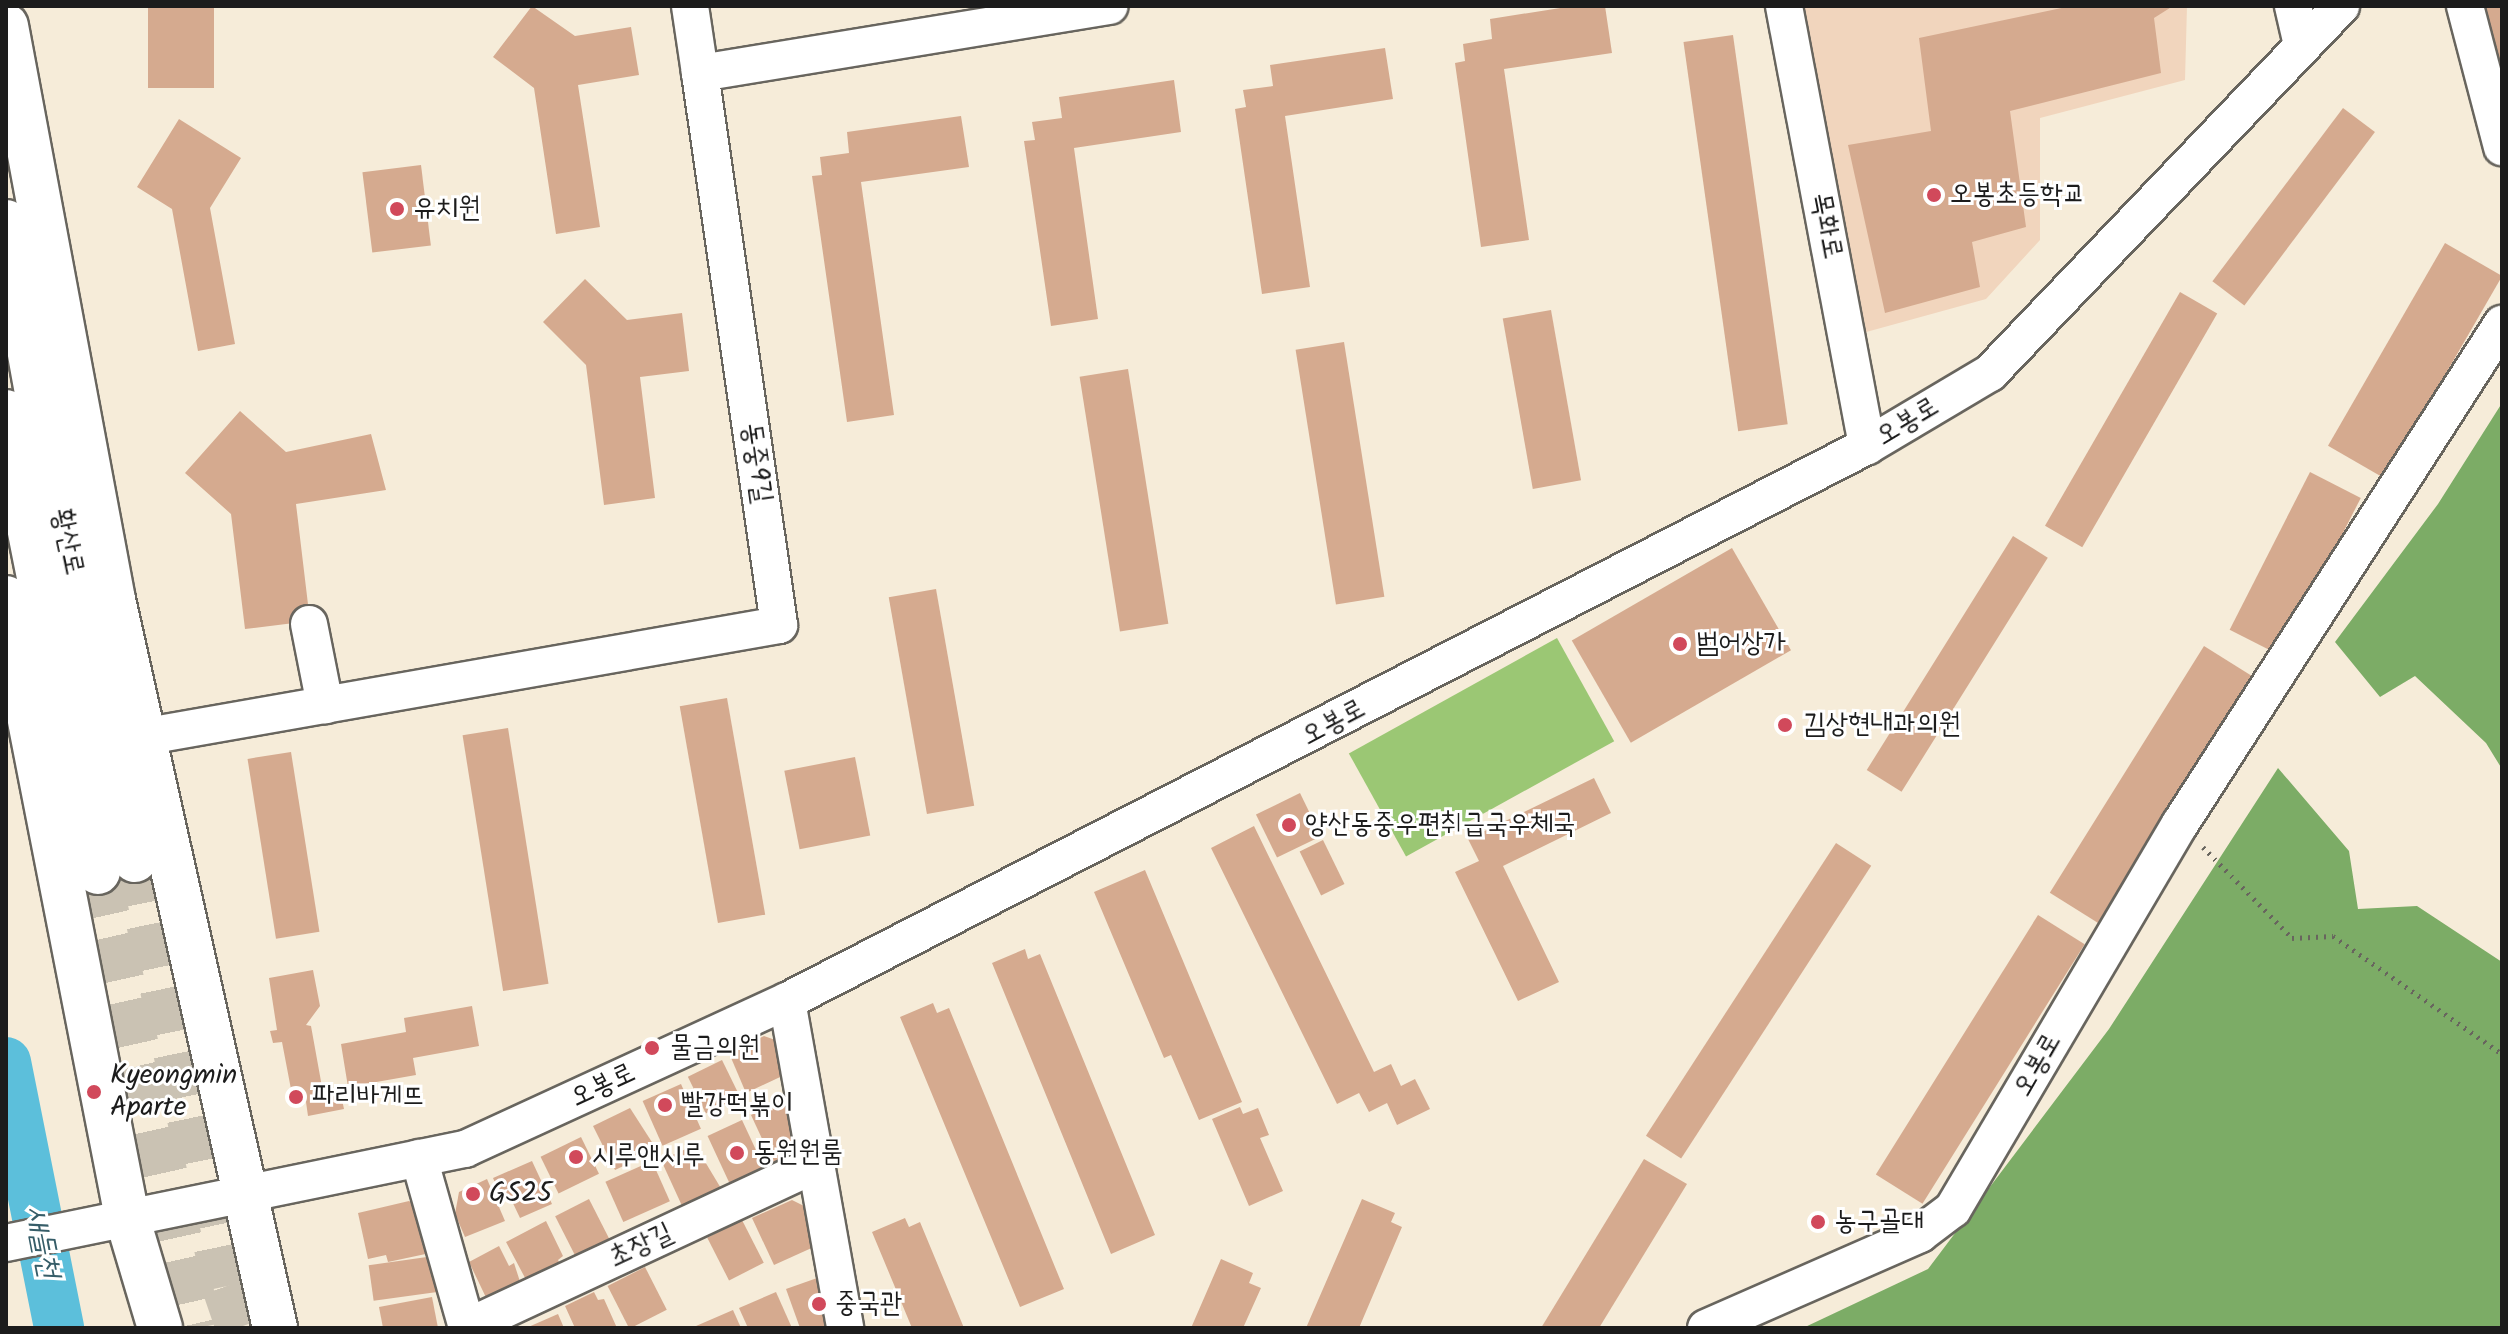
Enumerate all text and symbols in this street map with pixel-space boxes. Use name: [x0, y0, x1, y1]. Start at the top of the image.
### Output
place label: 오봉초등학교: [1950, 178, 2085, 212]
marker: 오봉초등학교: [1925, 186, 1943, 204]
street label: 목화로: [1803, 190, 1849, 262]
place label: 유치원: [413, 192, 481, 226]
marker: 유치원: [388, 200, 406, 218]
street label: 오봉로: [1870, 390, 1946, 454]
street label: 동중9길: [734, 420, 778, 506]
street label: 황산로: [44, 505, 90, 579]
place label: 범어상가: [1696, 627, 1786, 661]
marker: 범어상가: [1671, 635, 1689, 653]
street label: 오봉로: [1296, 692, 1372, 754]
place label: 김상현내과의원: [1803, 708, 1961, 742]
marker: 김상현내과의원: [1774, 714, 1796, 736]
place label: 양산동중우편취급국우체국: [1305, 808, 1575, 842]
marker: 양산동중우편취급국우체국: [1280, 816, 1298, 834]
street label: 오봉로: [2007, 1027, 2069, 1103]
place label: 물금의원: [670, 1031, 760, 1065]
marker: 물금의원: [641, 1037, 663, 1059]
street label: 오봉로: [565, 1056, 641, 1116]
place label: Kyeongmin Aparte: [110, 1059, 237, 1125]
place label: 파리바게뜨: [312, 1080, 425, 1114]
marker: Kyeongmin Aparte: [85, 1083, 103, 1101]
marker: 파리바게뜨: [287, 1088, 305, 1106]
place label: 빨강떡볶이: [681, 1088, 794, 1122]
marker: 빨강떡볶이: [656, 1096, 674, 1114]
place label: 동원원룸: [753, 1136, 843, 1170]
place label: 시루앤시루: [592, 1140, 705, 1174]
marker: 동원원룸: [728, 1144, 746, 1162]
marker: 시루앤시루: [567, 1148, 585, 1166]
place label: GS25: [489, 1177, 552, 1211]
marker: GS25: [464, 1185, 482, 1203]
water label: 새들천: [17, 1203, 67, 1281]
place label: 농구골대: [1834, 1205, 1924, 1239]
marker: 농구골대: [1809, 1213, 1827, 1231]
street label: 초장길: [603, 1216, 679, 1276]
place label: 중국관: [835, 1287, 903, 1321]
marker: 중국관: [810, 1295, 828, 1313]

